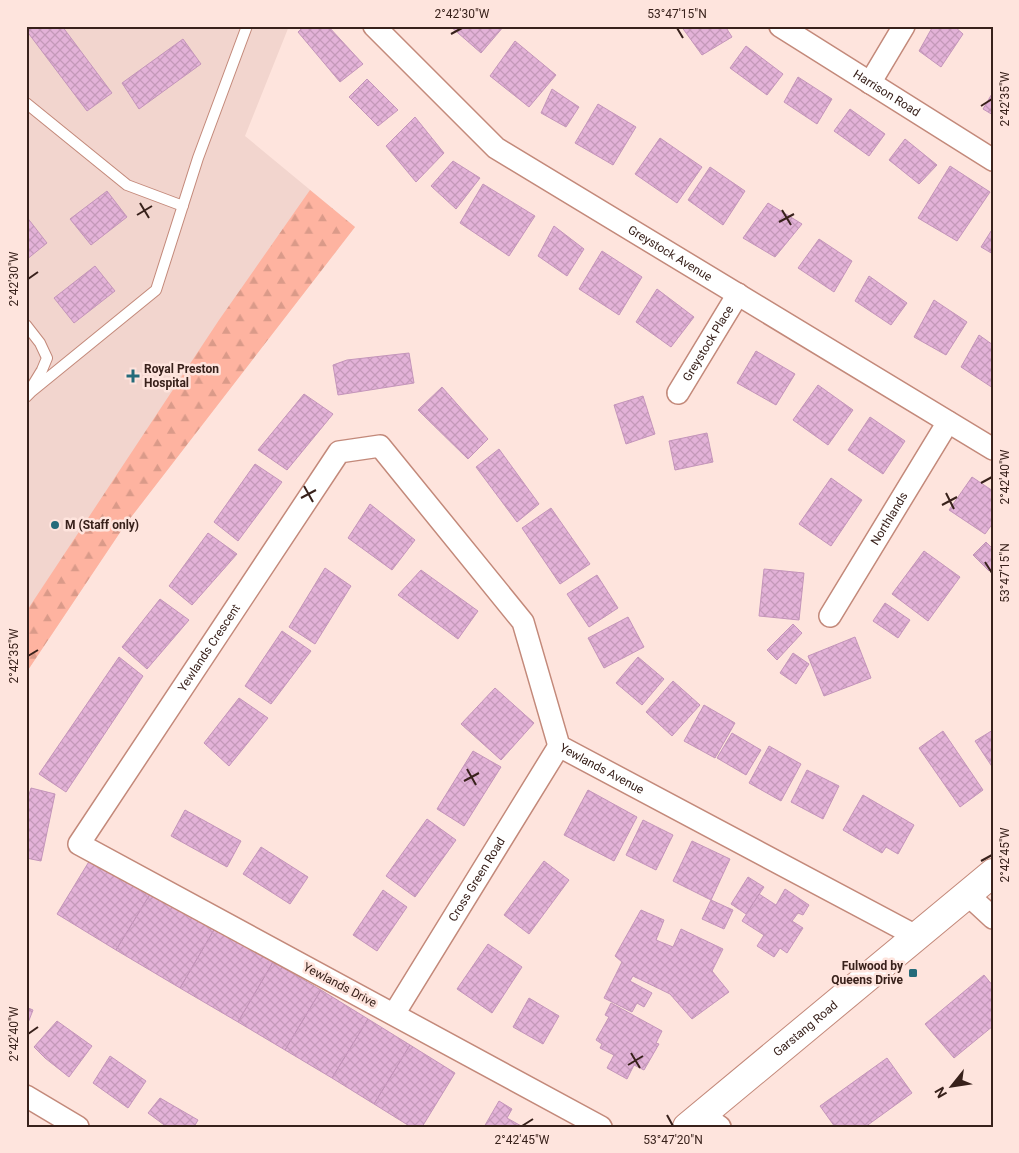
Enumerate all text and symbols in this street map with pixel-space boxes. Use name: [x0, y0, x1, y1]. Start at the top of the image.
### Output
text: 2°42'30"W: [435, 7, 490, 21]
text: 53°47'15"N: [647, 7, 707, 21]
street label: Harrison Road: [851, 67, 923, 119]
text: 2°42'35"W: [998, 71, 1012, 126]
street label: Greystock Avenue: [625, 223, 715, 284]
text: 2°42'30"W: [7, 251, 21, 306]
street label: Greystock Place: [680, 303, 736, 384]
place label: Royal Preston Hospital: [144, 362, 219, 390]
marker: Royal Preston Hospital: [126, 369, 140, 383]
text: 2°42'40"W: [998, 449, 1012, 504]
street label: Northlands: [868, 490, 911, 548]
place label: M (Staff only): [65, 518, 139, 532]
marker: M (Staff only): [49, 519, 61, 531]
text: 53°47'15"N: [998, 543, 1012, 603]
street label: Yewlands Crescent: [175, 602, 243, 694]
text: 2°42'35"W: [7, 628, 21, 683]
street label: Yewlands Avenue: [557, 741, 646, 797]
text: 2°42'45"W: [998, 827, 1012, 882]
street label: Cross Green Road: [446, 835, 508, 924]
place label: Fulwood by Queens Drive: [831, 959, 904, 987]
street label: Yewlands Drive: [301, 960, 379, 1010]
marker: Fulwood by Queens Drive: [907, 967, 919, 979]
street label: Garstang Road: [770, 998, 841, 1059]
text: 2°42'40"W: [7, 1006, 21, 1061]
north arrow: [926, 1060, 976, 1110]
text: N: [931, 1084, 950, 1101]
text: 2°42'45"W: [495, 1133, 550, 1147]
text: 53°47'20"N: [643, 1133, 703, 1147]

